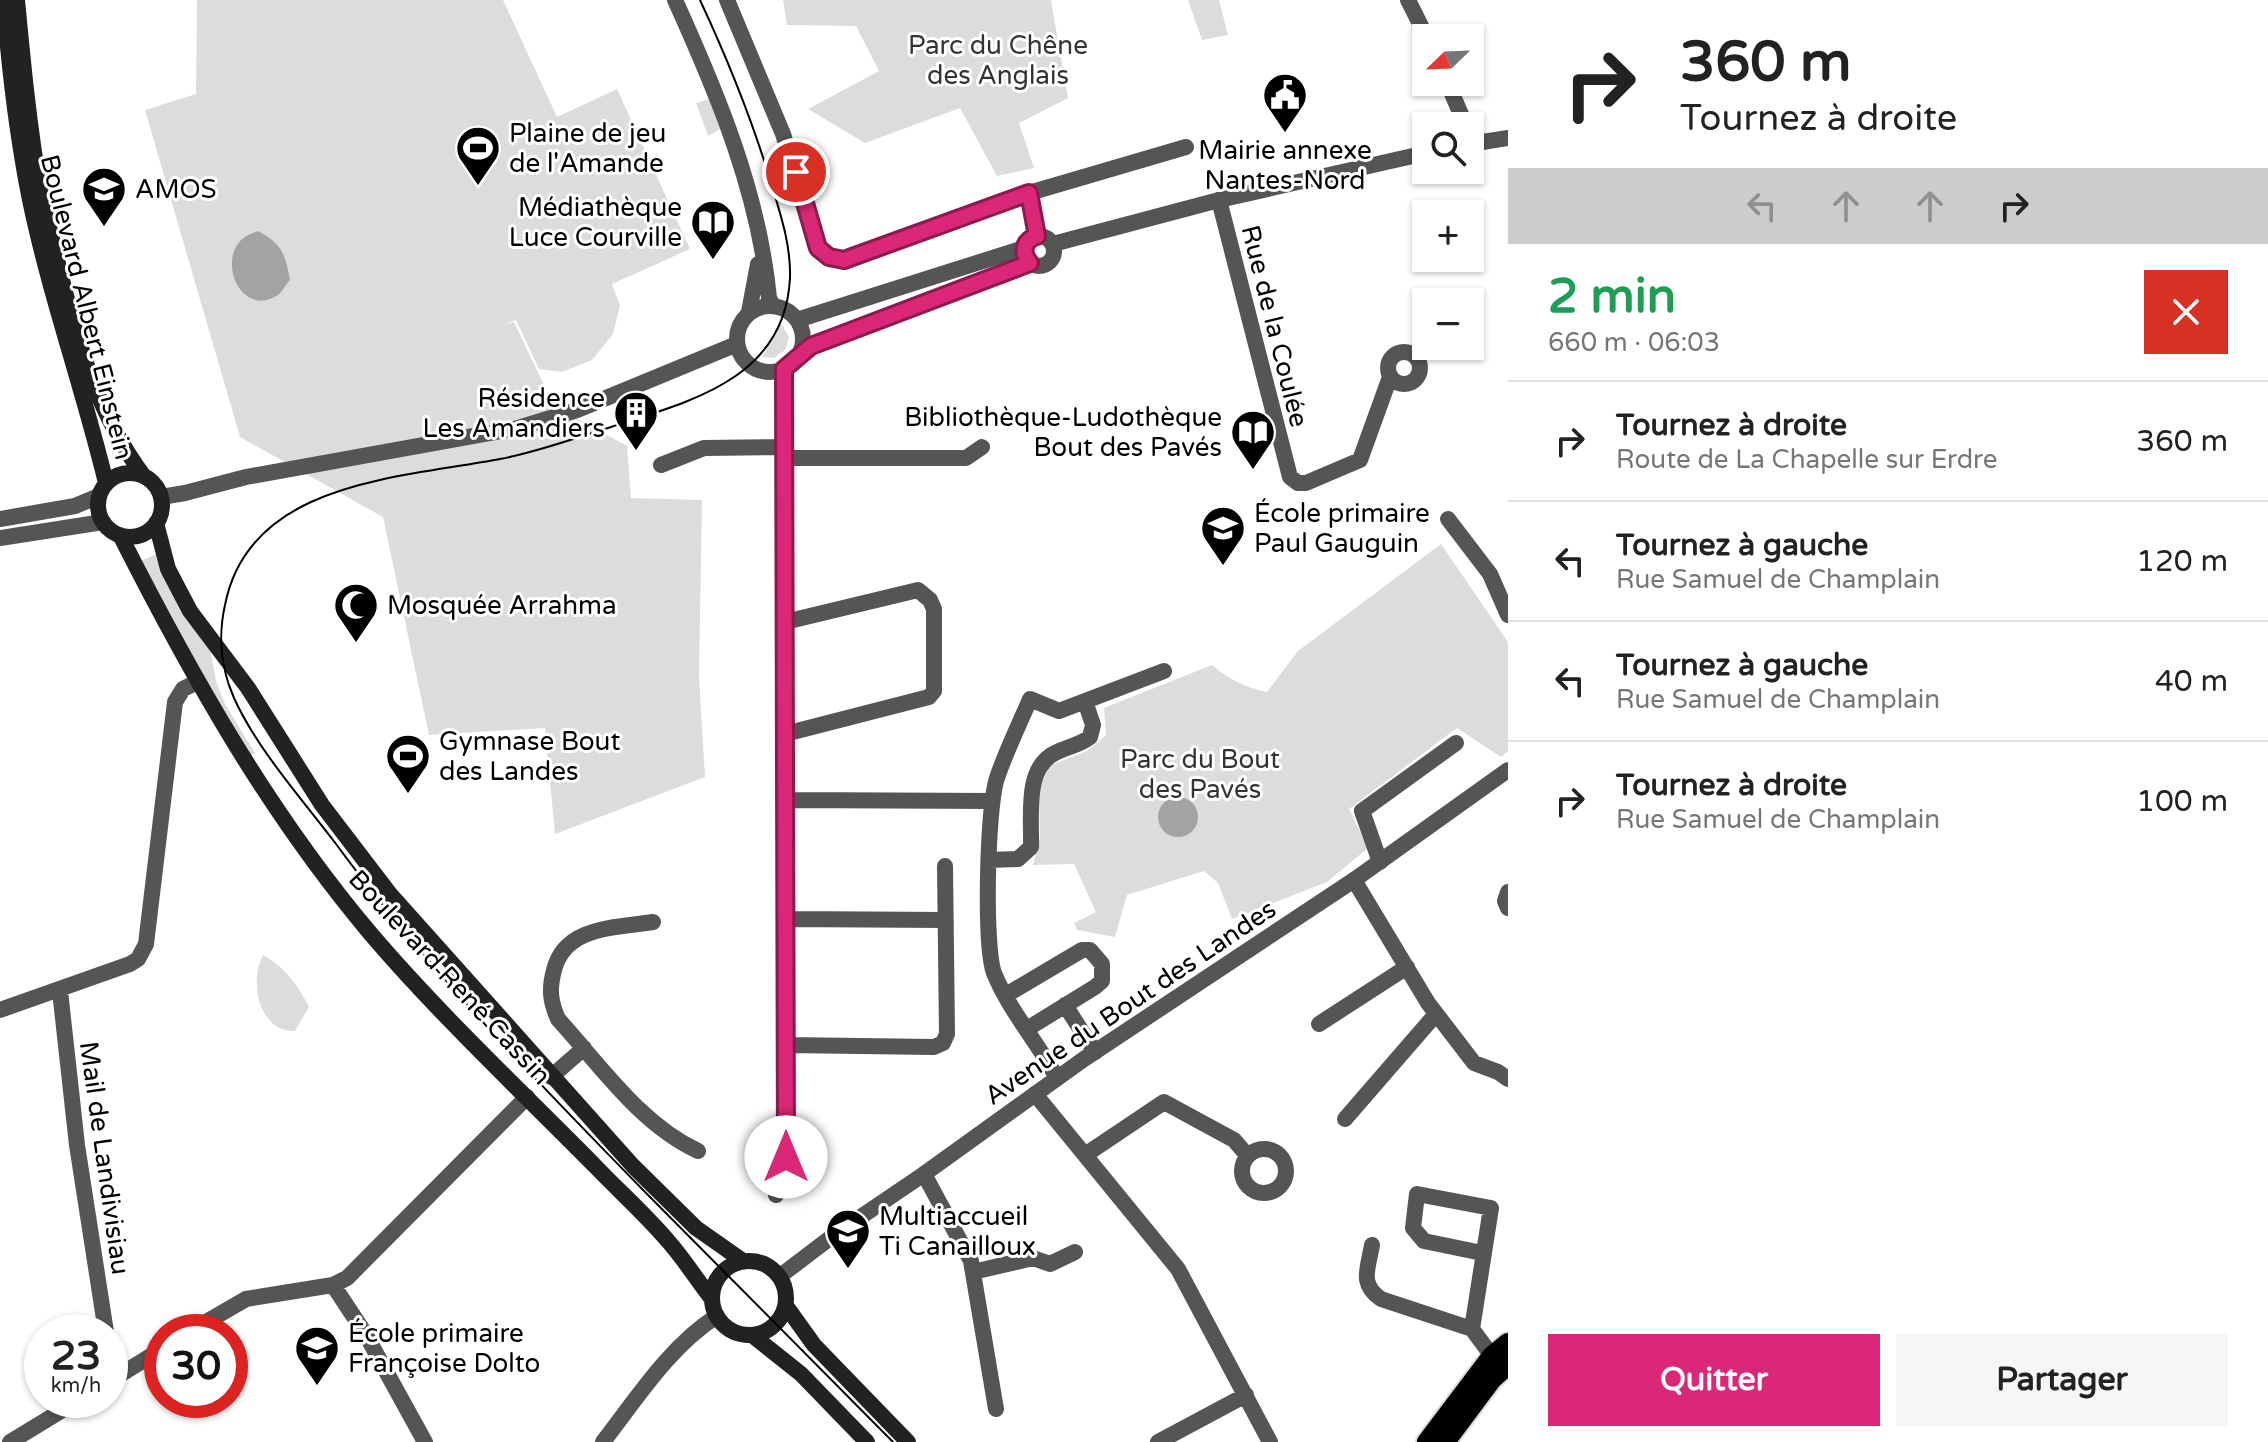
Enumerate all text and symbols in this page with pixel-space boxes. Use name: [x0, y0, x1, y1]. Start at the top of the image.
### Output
north arrow: [1412, 24, 1484, 96]
map controls: [1412, 24, 1484, 360]
text: 360 m: [1680, 29, 1851, 96]
park label: Parc du Chêne des Anglais: [908, 30, 1088, 91]
icon: right: [1548, 32, 1652, 136]
public building icon: Mairie annexe Nantes-Nord: [1261, 71, 1309, 134]
text: Tournez à droite: [1680, 97, 1957, 140]
button: search: [1412, 112, 1484, 184]
place label: Plaine de jeu de l'Amande: [509, 118, 666, 179]
sports icon: Plaine de jeu de l'Amande: [454, 124, 502, 187]
place label: Mairie annexe Nantes-Nord: [1198, 135, 1372, 196]
pin: [762, 138, 830, 206]
icon: arrive: [774, 150, 818, 194]
street label: Boulevard Albert Einstein: [34, 151, 139, 463]
school or university icon: AMOS: [80, 165, 128, 228]
place label: AMOS: [135, 174, 217, 205]
icon: left: [1740, 184, 1784, 228]
icon: ahead: [1824, 184, 1868, 228]
icon: ahead: [1908, 184, 1952, 228]
icon: right: [1992, 184, 2036, 228]
place label: Médiathèque Luce Courville: [509, 192, 682, 253]
library icon: Médiathèque Luce Courville: [689, 198, 737, 261]
button: +: [1412, 200, 1484, 272]
street label: Rue de la Coulée: [1234, 222, 1315, 430]
text: 2 min: [1548, 268, 1676, 326]
button: close: [2144, 270, 2228, 354]
button: −: [1412, 288, 1484, 360]
text: 660 m · 06:03: [1548, 327, 1720, 358]
place label: Résidence Les Amandiers: [422, 383, 605, 444]
building icon: Résidence Les Amandiers: [612, 389, 660, 452]
place label: Bibliothèque-Ludothèque Bout des Pavés: [904, 402, 1222, 463]
text: Tournez à droite: [1616, 407, 1847, 444]
library icon: Bibliothèque-Ludothèque Bout des Pavés: [1229, 408, 1277, 471]
icon: right: [1548, 419, 1592, 463]
text: 360 m: [2136, 423, 2228, 460]
text: Route de La Chapelle sur Erdre: [1616, 444, 1997, 475]
place label: École primaire Paul Gauguin: [1254, 498, 1430, 559]
school or university icon: École primaire Paul Gauguin: [1199, 504, 1247, 567]
text: Tournez à gauche: [1616, 527, 1868, 564]
icon: left: [1548, 539, 1592, 583]
text: 120 m: [2136, 543, 2228, 580]
text: Rue Samuel de Champlain: [1616, 564, 1940, 595]
mosque icon: Mosquée Arrahma: [332, 581, 380, 644]
place label: Mosquée Arrahma: [387, 590, 617, 621]
text: Tournez à gauche: [1616, 647, 1868, 684]
icon: left: [1548, 659, 1592, 703]
text: 40 m: [2155, 663, 2228, 700]
text: Rue Samuel de Champlain: [1616, 684, 1940, 715]
place label: Gymnase Bout des Landes: [439, 726, 620, 787]
sports icon: Gymnase Bout des Landes: [384, 732, 432, 795]
park label: Parc du Bout des Pavés: [1120, 744, 1280, 805]
text: Tournez à droite: [1616, 767, 1847, 804]
icon: right: [1548, 779, 1592, 823]
text: 100 m: [2136, 783, 2228, 820]
text: Rue Samuel de Champlain: [1616, 804, 1940, 835]
street label: Boulevard René Cassin: [342, 864, 557, 1091]
street label: Avenue du Bout des Landes: [979, 893, 1282, 1112]
street label: Mail de Landivisiau: [73, 1039, 136, 1277]
position arrow: [744, 1115, 828, 1199]
place label: Multiaccueil Ti Canailloux: [879, 1201, 1036, 1262]
school or university icon: Multiaccueil Ti Canailloux: [824, 1207, 872, 1270]
speed limit sign: 30: [144, 1314, 248, 1418]
place label: École primaire Françoise Dolto: [348, 1318, 540, 1379]
school or university icon: École primaire Françoise Dolto: [293, 1324, 341, 1387]
text: 23: [51, 1332, 101, 1380]
button: Quitter: [1548, 1334, 1880, 1426]
button: Partager: [1896, 1334, 2228, 1426]
text: km/h: [51, 1374, 101, 1398]

